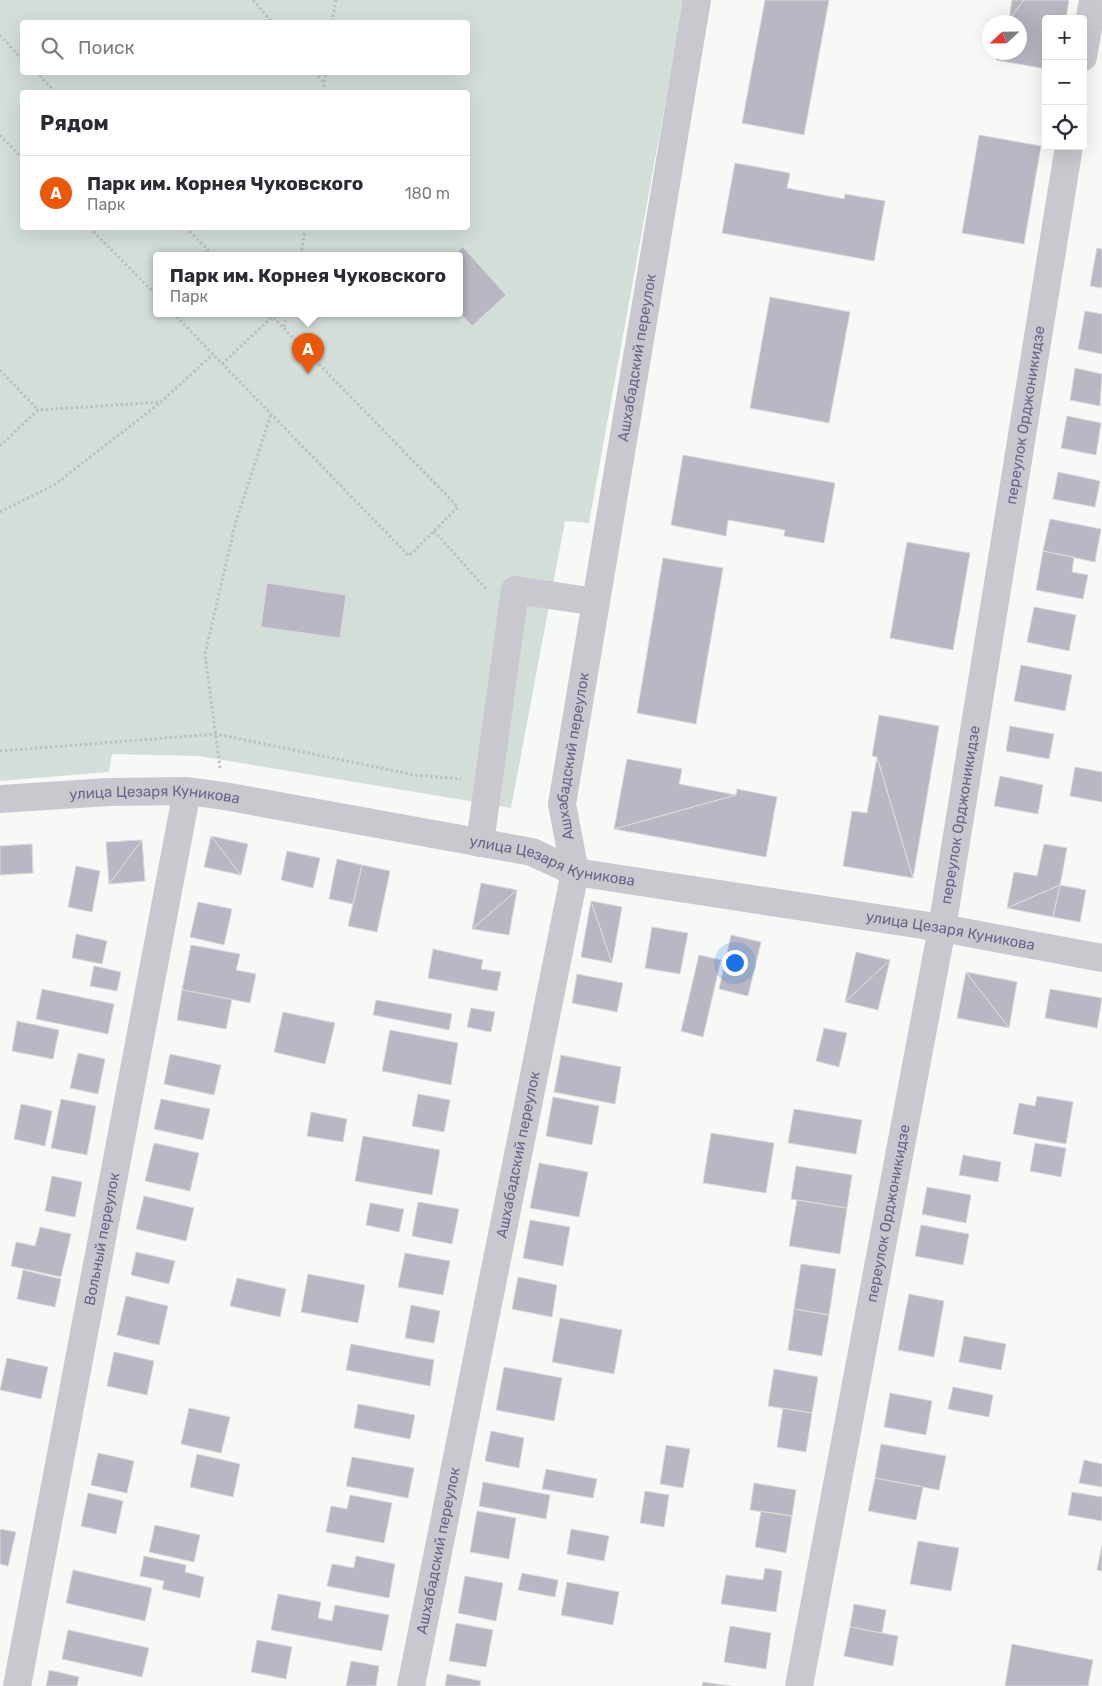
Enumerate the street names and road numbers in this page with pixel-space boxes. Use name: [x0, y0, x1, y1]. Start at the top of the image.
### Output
street label: Ашхабадский переулок: [614, 272, 660, 443]
street label: переулок Орджоникидзе: [1002, 325, 1049, 506]
street label: Ашхабадский переулок: [553, 671, 593, 842]
street label: переулок Орджоникидзе: [937, 724, 984, 905]
street label: улица Цезаря Куникова: [69, 782, 241, 808]
street label: улица Цезаря Куникова: [468, 832, 636, 890]
street label: улица Цезаря Куникова: [865, 907, 1036, 954]
street label: Ашхабадский переулок: [492, 1070, 544, 1240]
street label: переулок Орджоникидзе: [863, 1123, 914, 1304]
street label: Вольный переулок: [80, 1171, 123, 1307]
street label: Ашхабадский переулок: [413, 1466, 464, 1636]

